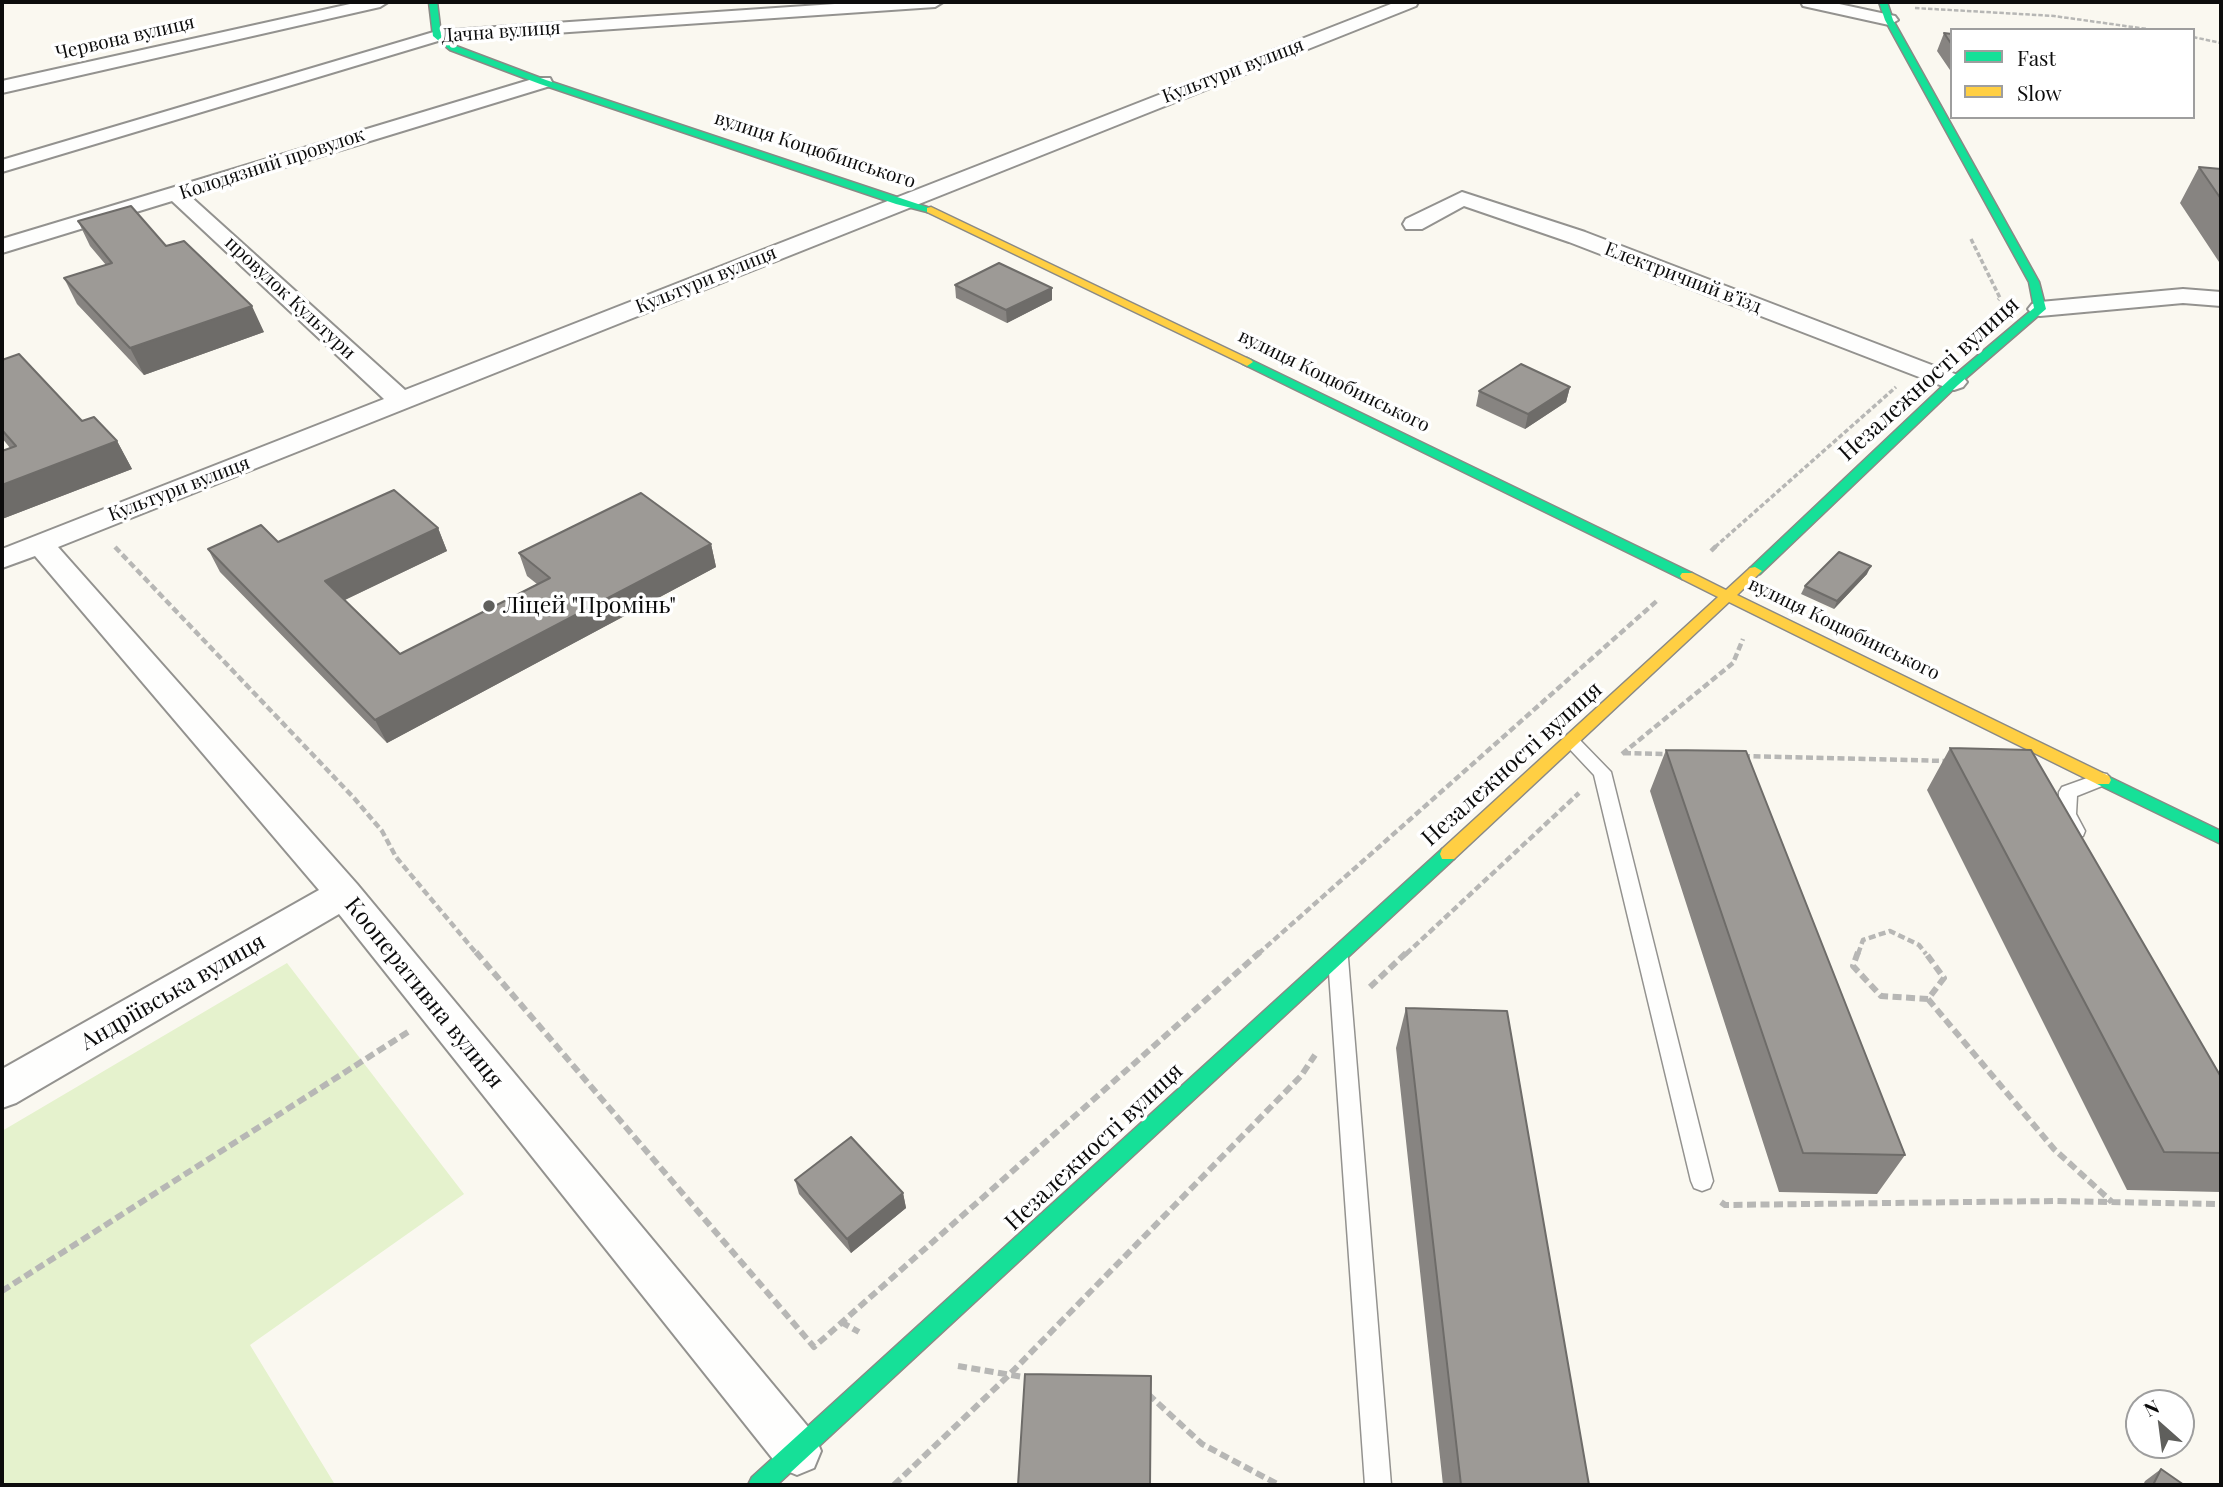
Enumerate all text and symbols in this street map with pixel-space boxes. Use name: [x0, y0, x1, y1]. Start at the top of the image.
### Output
street label: Червона вулиця: [53, 11, 197, 65]
street label: Дачна вулиця: [441, 16, 561, 48]
legend: [1950, 28, 2195, 119]
street label: Культури вулиця: [1159, 34, 1307, 108]
text: Fast: [2017, 43, 2056, 71]
text: Slow: [2017, 78, 2062, 106]
street label: вулиця Коцюбинського: [712, 107, 918, 193]
street label: Колодязний провулок: [176, 123, 368, 205]
street label: провулок Культури: [220, 232, 360, 364]
street label: Електричний в’їзд: [1601, 238, 1765, 318]
street label: Культури вулиця: [632, 241, 780, 319]
street label: Незалежності вулиця: [1833, 291, 2025, 467]
street label: вулиця Коцюбинського: [1235, 325, 1433, 437]
street label: Культури вулиця: [105, 452, 253, 526]
street label: вулиця Коцюбинського: [1745, 573, 1943, 685]
place label: Ліцей "Промінь": [503, 592, 676, 620]
marker: Ліцей "Промінь": [481, 598, 497, 614]
street label: Незалежності вулиця: [1416, 676, 1608, 852]
street label: Кооперативна вулиця: [339, 892, 509, 1094]
street label: Андріївська вулиця: [76, 928, 270, 1056]
street label: Незалежності вулиця: [999, 1057, 1189, 1237]
north arrow: [2125, 1389, 2195, 1459]
text: N: [2139, 1393, 2163, 1422]

